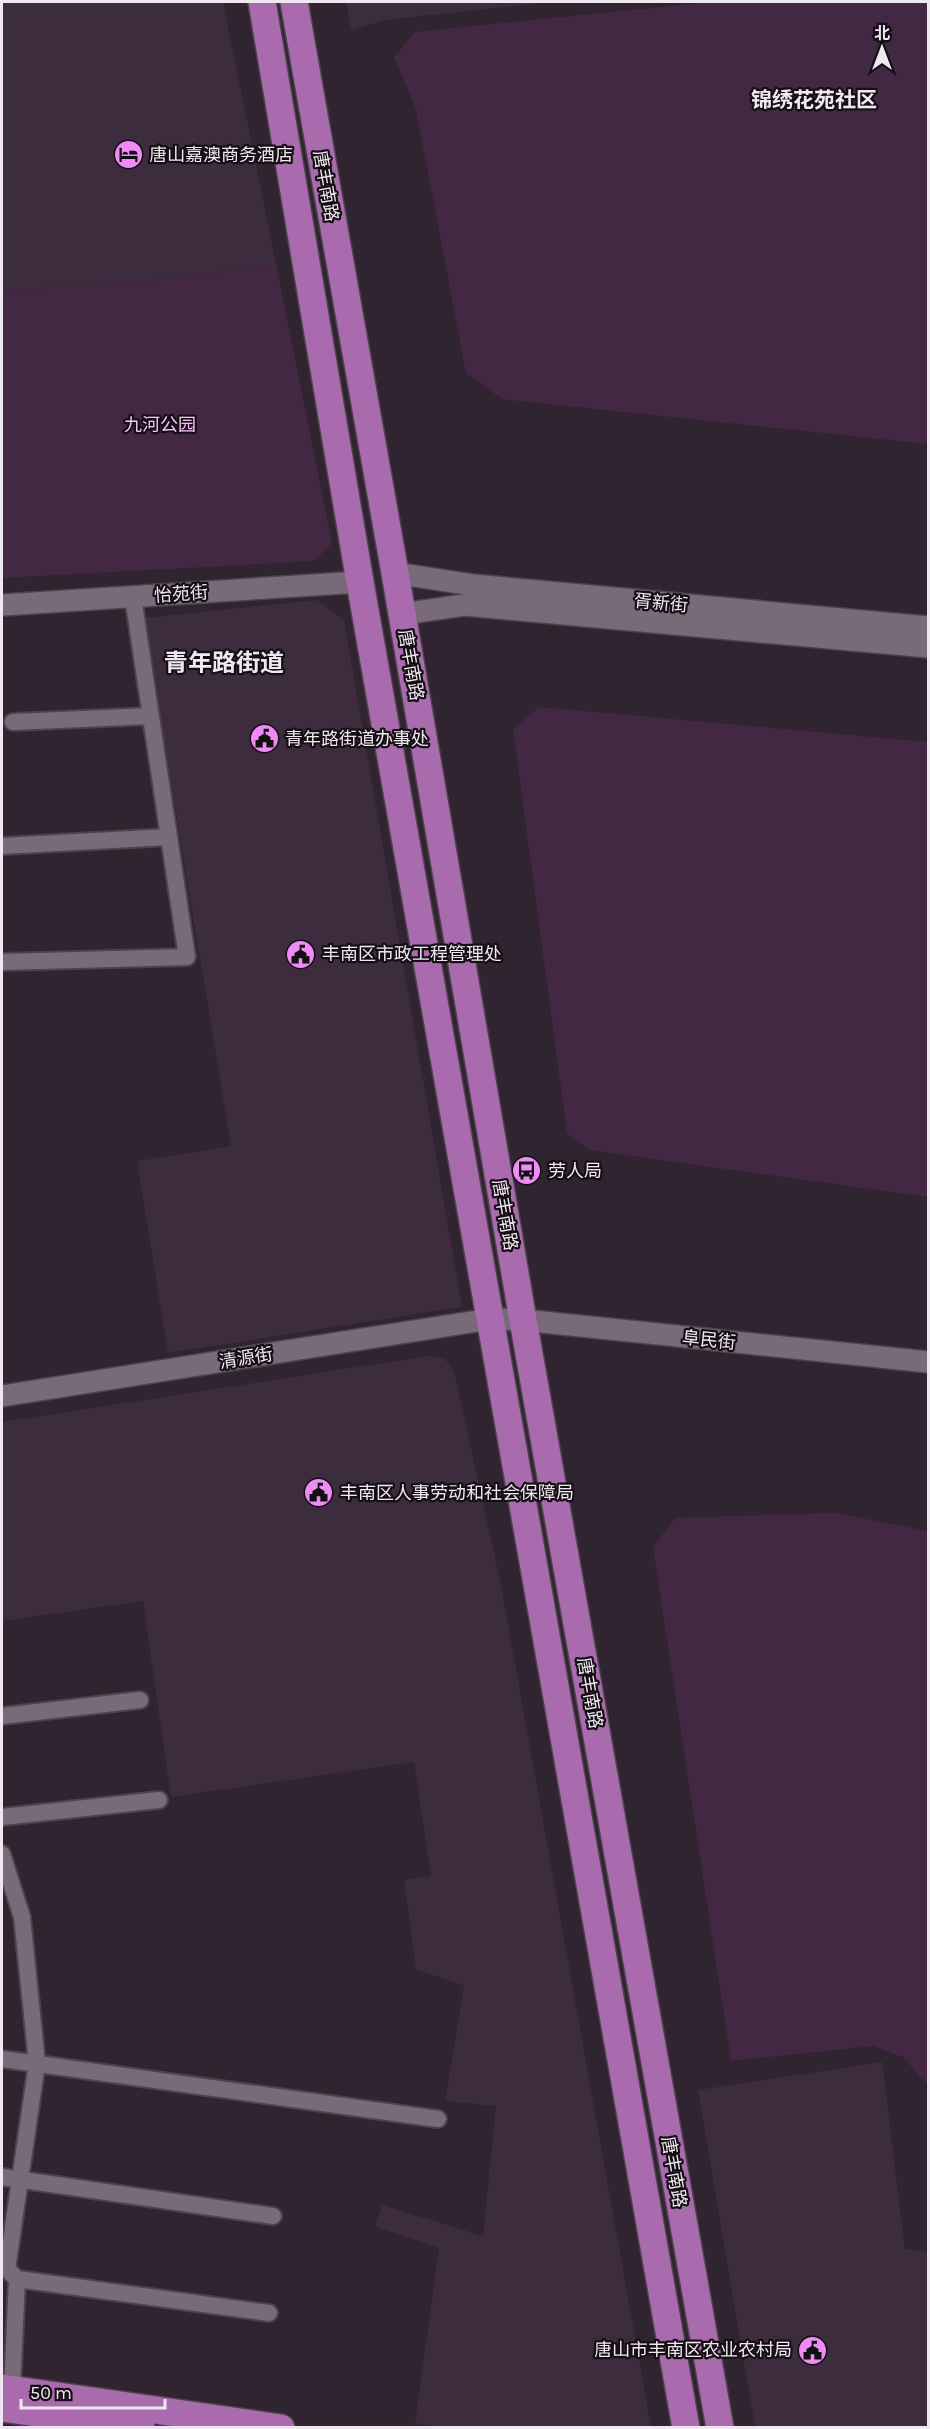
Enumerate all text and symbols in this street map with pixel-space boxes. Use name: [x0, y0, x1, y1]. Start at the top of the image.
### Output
north arrow: [852, 18, 912, 78]
text: 北: [874, 24, 890, 43]
district label: 锦绣花苑社区: [751, 88, 877, 112]
hotel icon: 唐山嘉澳商务酒店: [112, 139, 144, 171]
place label: 唐山嘉澳商务酒店: [149, 144, 293, 166]
street label: 唐丰南路: [309, 149, 343, 223]
park label: 九河公园: [124, 414, 196, 436]
street label: 怡苑街: [153, 581, 209, 607]
street label: 胥新街: [633, 590, 689, 616]
street label: 唐丰南路: [394, 628, 428, 702]
district label: 青年路街道: [164, 649, 284, 677]
public building icon: 青年路街道办事处: [248, 723, 280, 755]
place label: 青年路街道办事处: [285, 728, 429, 750]
public building icon: 丰南区市政工程管理处: [285, 938, 317, 970]
place label: 丰南区市政工程管理处: [322, 943, 502, 965]
bus stop icon: 劳人局: [511, 1155, 543, 1187]
place label: 劳人局: [548, 1160, 602, 1182]
street label: 唐丰南路: [488, 1178, 522, 1252]
street label: 阜民街: [681, 1326, 737, 1354]
street label: 清源街: [218, 1343, 274, 1373]
public building icon: 丰南区人事劳动和社会保障局: [303, 1477, 335, 1509]
place label: 丰南区人事劳动和社会保障局: [340, 1482, 574, 1504]
street label: 唐丰南路: [573, 1656, 607, 1730]
street label: 唐丰南路: [657, 2135, 691, 2209]
public building icon: 唐山市丰南区农业农村局: [797, 2334, 829, 2366]
place label: 唐山市丰南区农业农村局: [594, 2339, 792, 2361]
scale bar: [21, 2372, 165, 2410]
text: 50 m: [30, 2382, 72, 2404]

